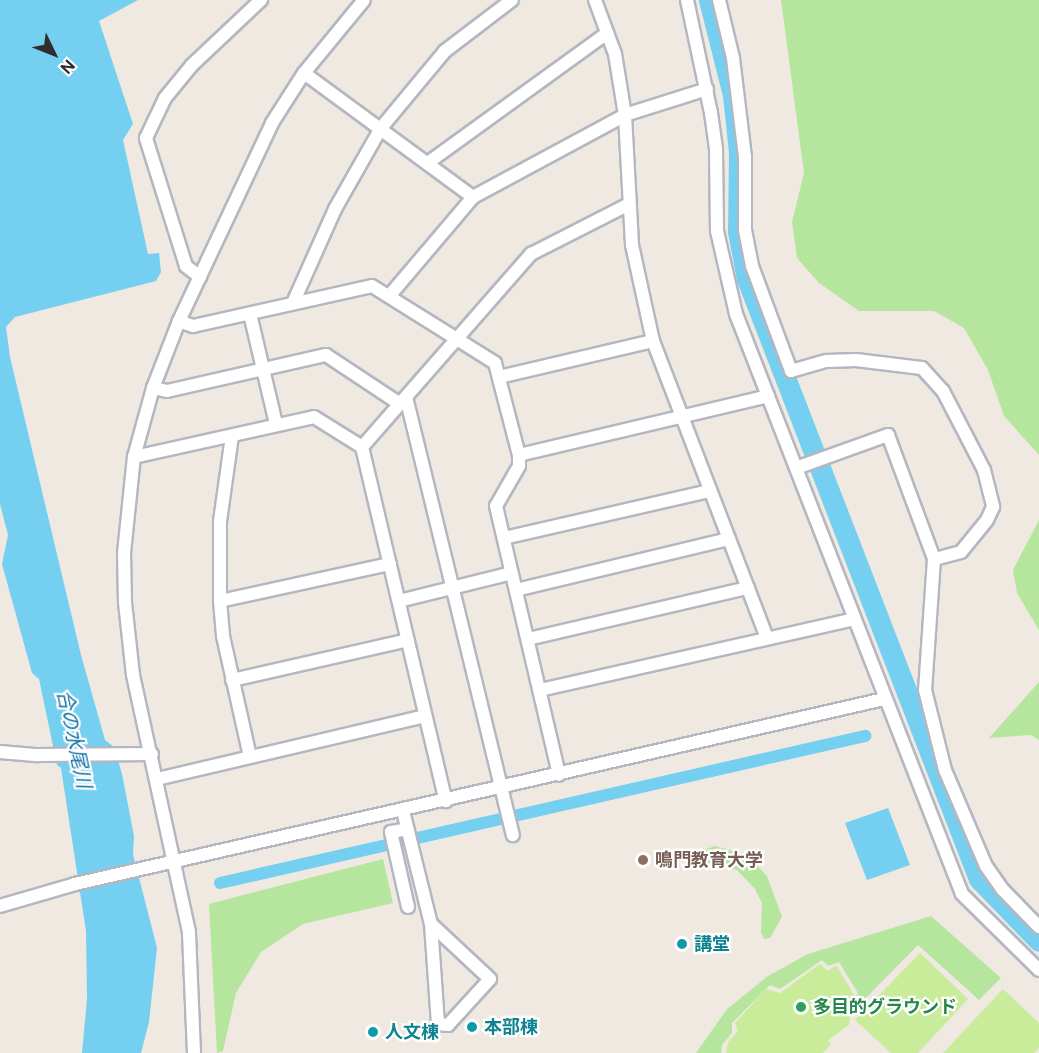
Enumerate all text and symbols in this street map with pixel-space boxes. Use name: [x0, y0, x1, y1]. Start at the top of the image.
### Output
north arrow: [24, 24, 84, 84]
text: N: [56, 56, 79, 78]
water label: 合の水尾川: [52, 688, 96, 790]
place label: 鳴門教育大学: [655, 849, 763, 871]
marker: 鳴門教育大学: [636, 853, 650, 867]
place label: 講堂: [694, 933, 730, 955]
marker: 講堂: [675, 937, 689, 951]
place label: 多目的グラウンド: [813, 996, 957, 1018]
marker: 多目的グラウンド: [794, 1000, 808, 1014]
place label: 本部棟: [484, 1016, 538, 1038]
marker: 本部棟: [465, 1020, 479, 1034]
place label: 人文棟: [385, 1021, 439, 1043]
marker: 人文棟: [366, 1025, 380, 1039]

